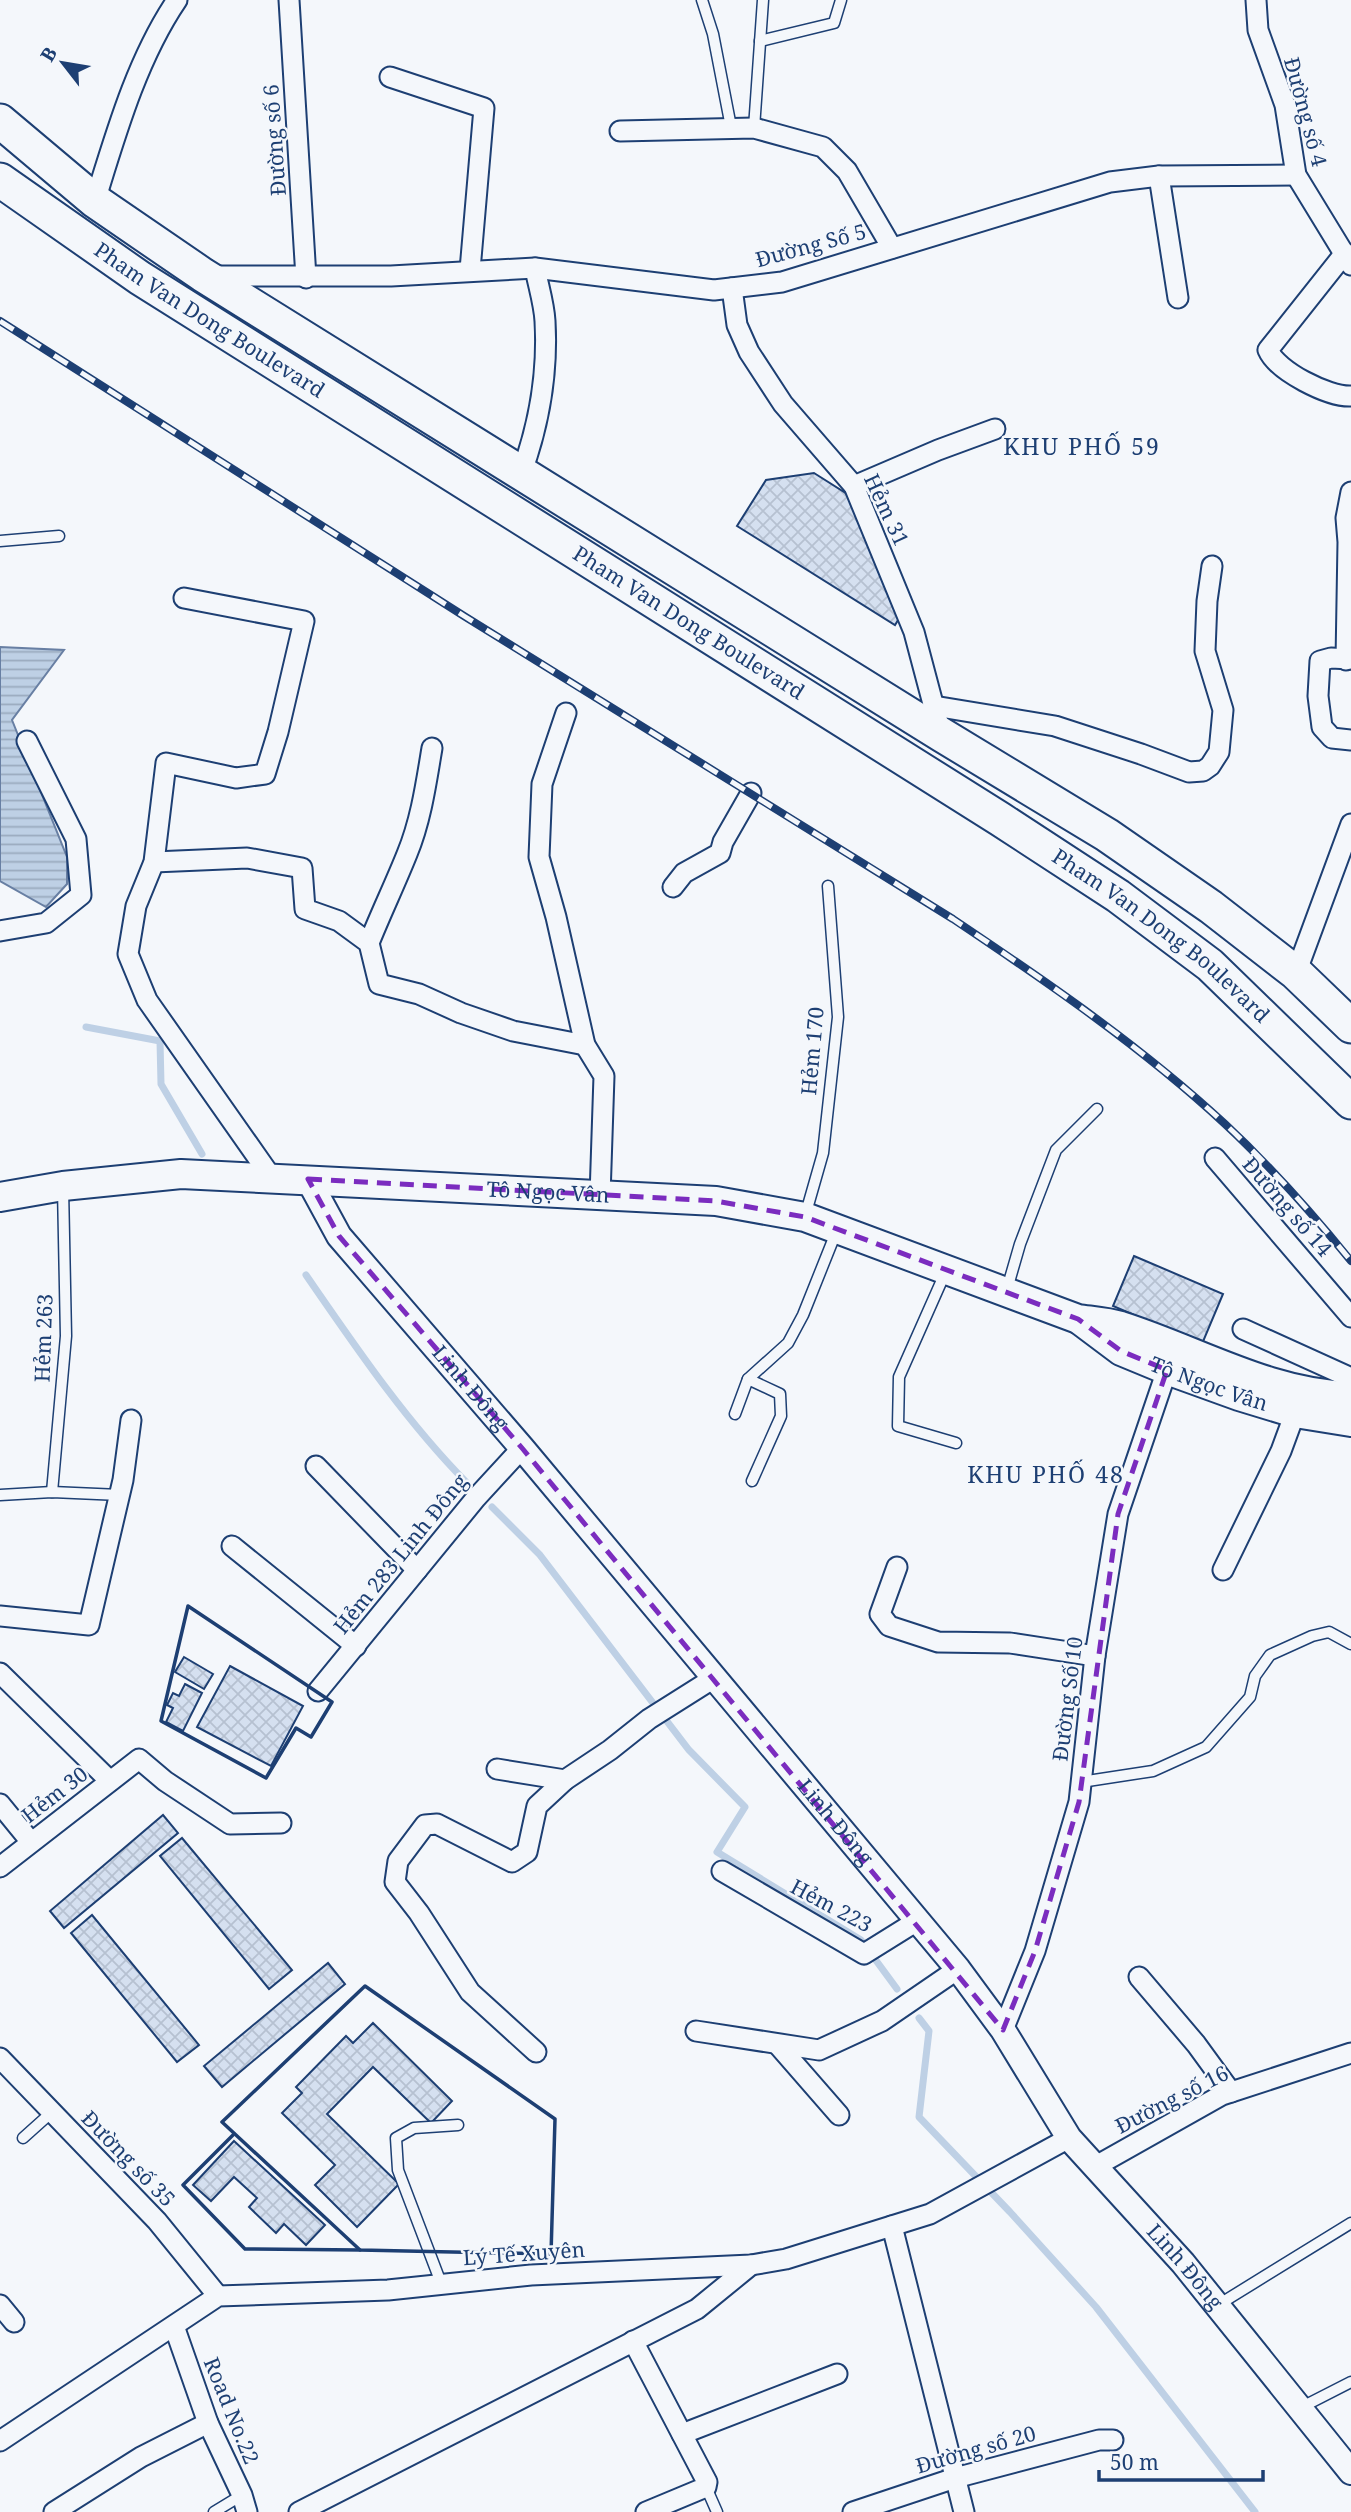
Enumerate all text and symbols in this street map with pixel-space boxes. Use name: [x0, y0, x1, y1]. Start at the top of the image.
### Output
north arrow: [28, 28, 98, 98]
text: B: [34, 42, 63, 66]
street label: Đường số 4: [1278, 54, 1334, 170]
street label: Đường số 6: [256, 83, 292, 197]
street label: Đường Số 5: [752, 217, 869, 273]
street label: Pham Van Dong Boulevard: [89, 235, 330, 404]
district label: KHU PHỐ 59: [1003, 430, 1161, 462]
street label: Hẻm 31: [858, 469, 916, 550]
street label: Pham Van Dong Boulevard: [568, 539, 810, 706]
street label: Pham Van Dong Boulevard: [1047, 842, 1276, 1028]
street label: Hẻm 170: [794, 1006, 830, 1096]
street label: Đường số 14: [1237, 1151, 1339, 1262]
street label: Tô Ngọc Vân: [486, 1174, 610, 1209]
street label: Hẻm 263: [27, 1293, 59, 1383]
street label: Linh Đông: [426, 1339, 516, 1437]
street label: Tô Ngọc Vân: [1146, 1350, 1271, 1417]
district label: KHU PHỐ 48: [967, 1458, 1125, 1490]
street label: Hẻm 283 Linh Đông: [327, 1467, 474, 1639]
street label: Đường Số 10: [1045, 1635, 1089, 1763]
street label: Hẻm 30: [16, 1760, 93, 1829]
street label: Linh Đông: [792, 1773, 881, 1871]
street label: Hẻm 223: [786, 1872, 877, 1938]
street label: Đường số 16: [1110, 2059, 1233, 2140]
street label: Đường số 35: [76, 2104, 182, 2212]
street label: Linh Đông: [1141, 2217, 1230, 2316]
street label: Lý Tế Xuyên: [462, 2235, 586, 2271]
street label: Road No.22: [198, 2353, 266, 2468]
street label: Đường số 20: [913, 2419, 1039, 2480]
scale bar: [1099, 2438, 1264, 2482]
text: 50 m: [1110, 2448, 1159, 2476]

